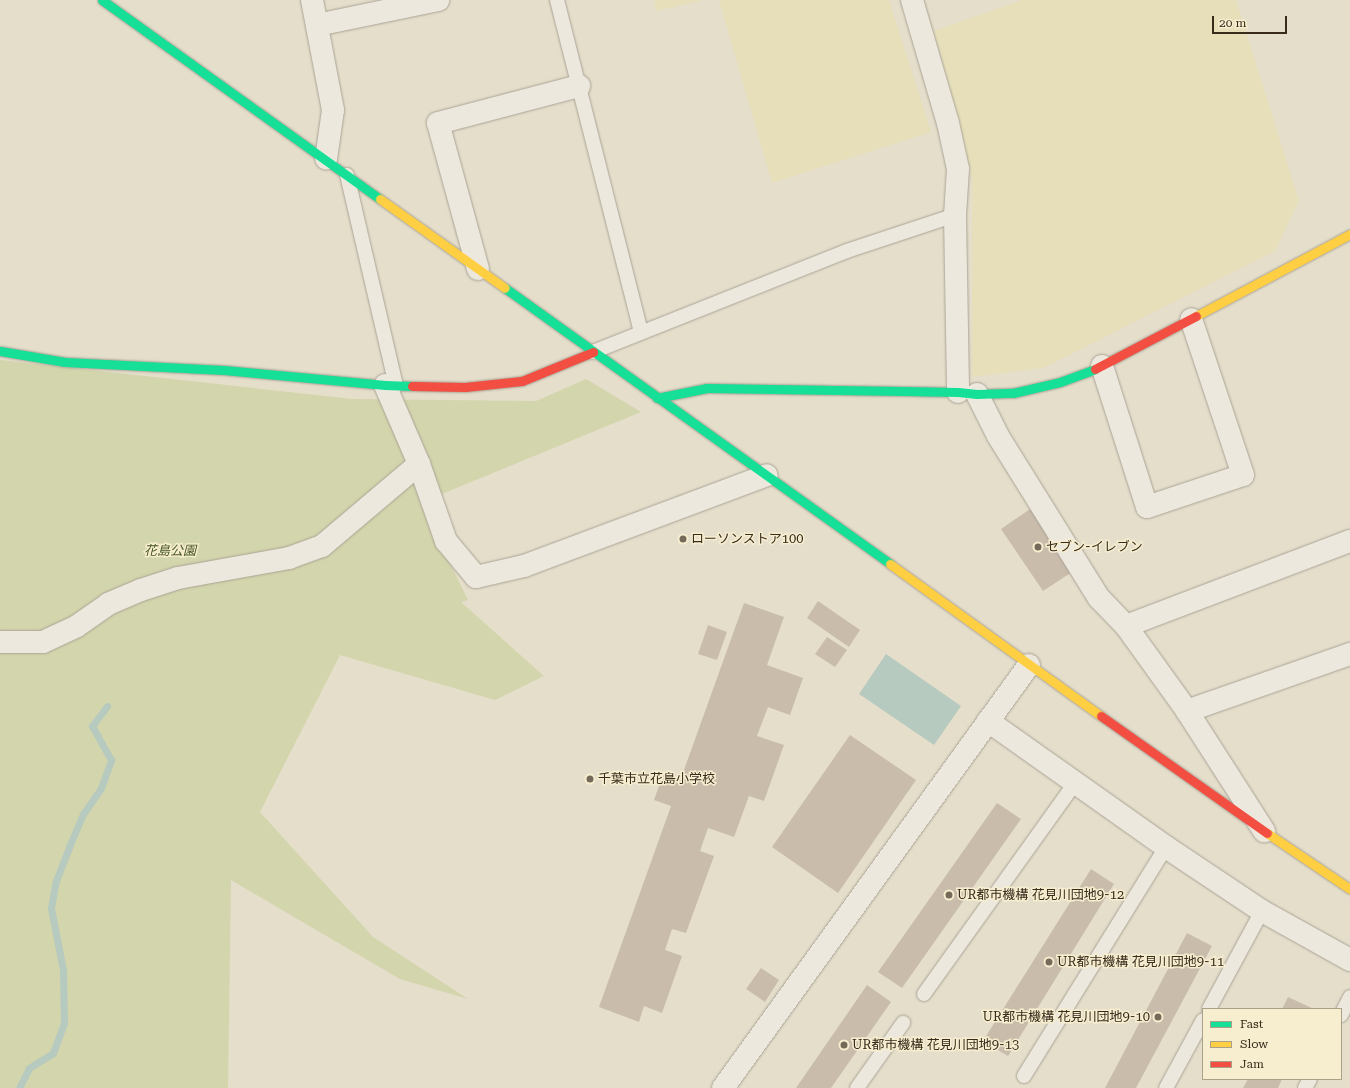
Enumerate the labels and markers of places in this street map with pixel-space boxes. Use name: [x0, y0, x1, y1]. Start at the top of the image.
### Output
place label: ローソンストア100: [691, 531, 804, 547]
marker: ローソンストア100: [678, 534, 688, 544]
place label: セブン-イレブン: [1046, 539, 1143, 555]
marker: セブン-イレブン: [1033, 542, 1043, 552]
place label: 千葉市立花島小学校: [598, 771, 715, 787]
marker: 千葉市立花島小学校: [585, 774, 595, 784]
place label: UR都市機構 花見川団地9-12: [957, 887, 1124, 903]
marker: UR都市機構 花見川団地9-12: [944, 890, 954, 900]
place label: UR都市機構 花見川団地9-11: [1057, 954, 1224, 970]
marker: UR都市機構 花見川団地9-11: [1044, 957, 1054, 967]
place label: UR都市機構 花見川団地9-10: [983, 1009, 1150, 1025]
marker: UR都市機構 花見川団地9-10: [1153, 1012, 1163, 1022]
place label: UR都市機構 花見川団地9-13: [852, 1037, 1019, 1053]
marker: UR都市機構 花見川団地9-13: [839, 1040, 849, 1050]

